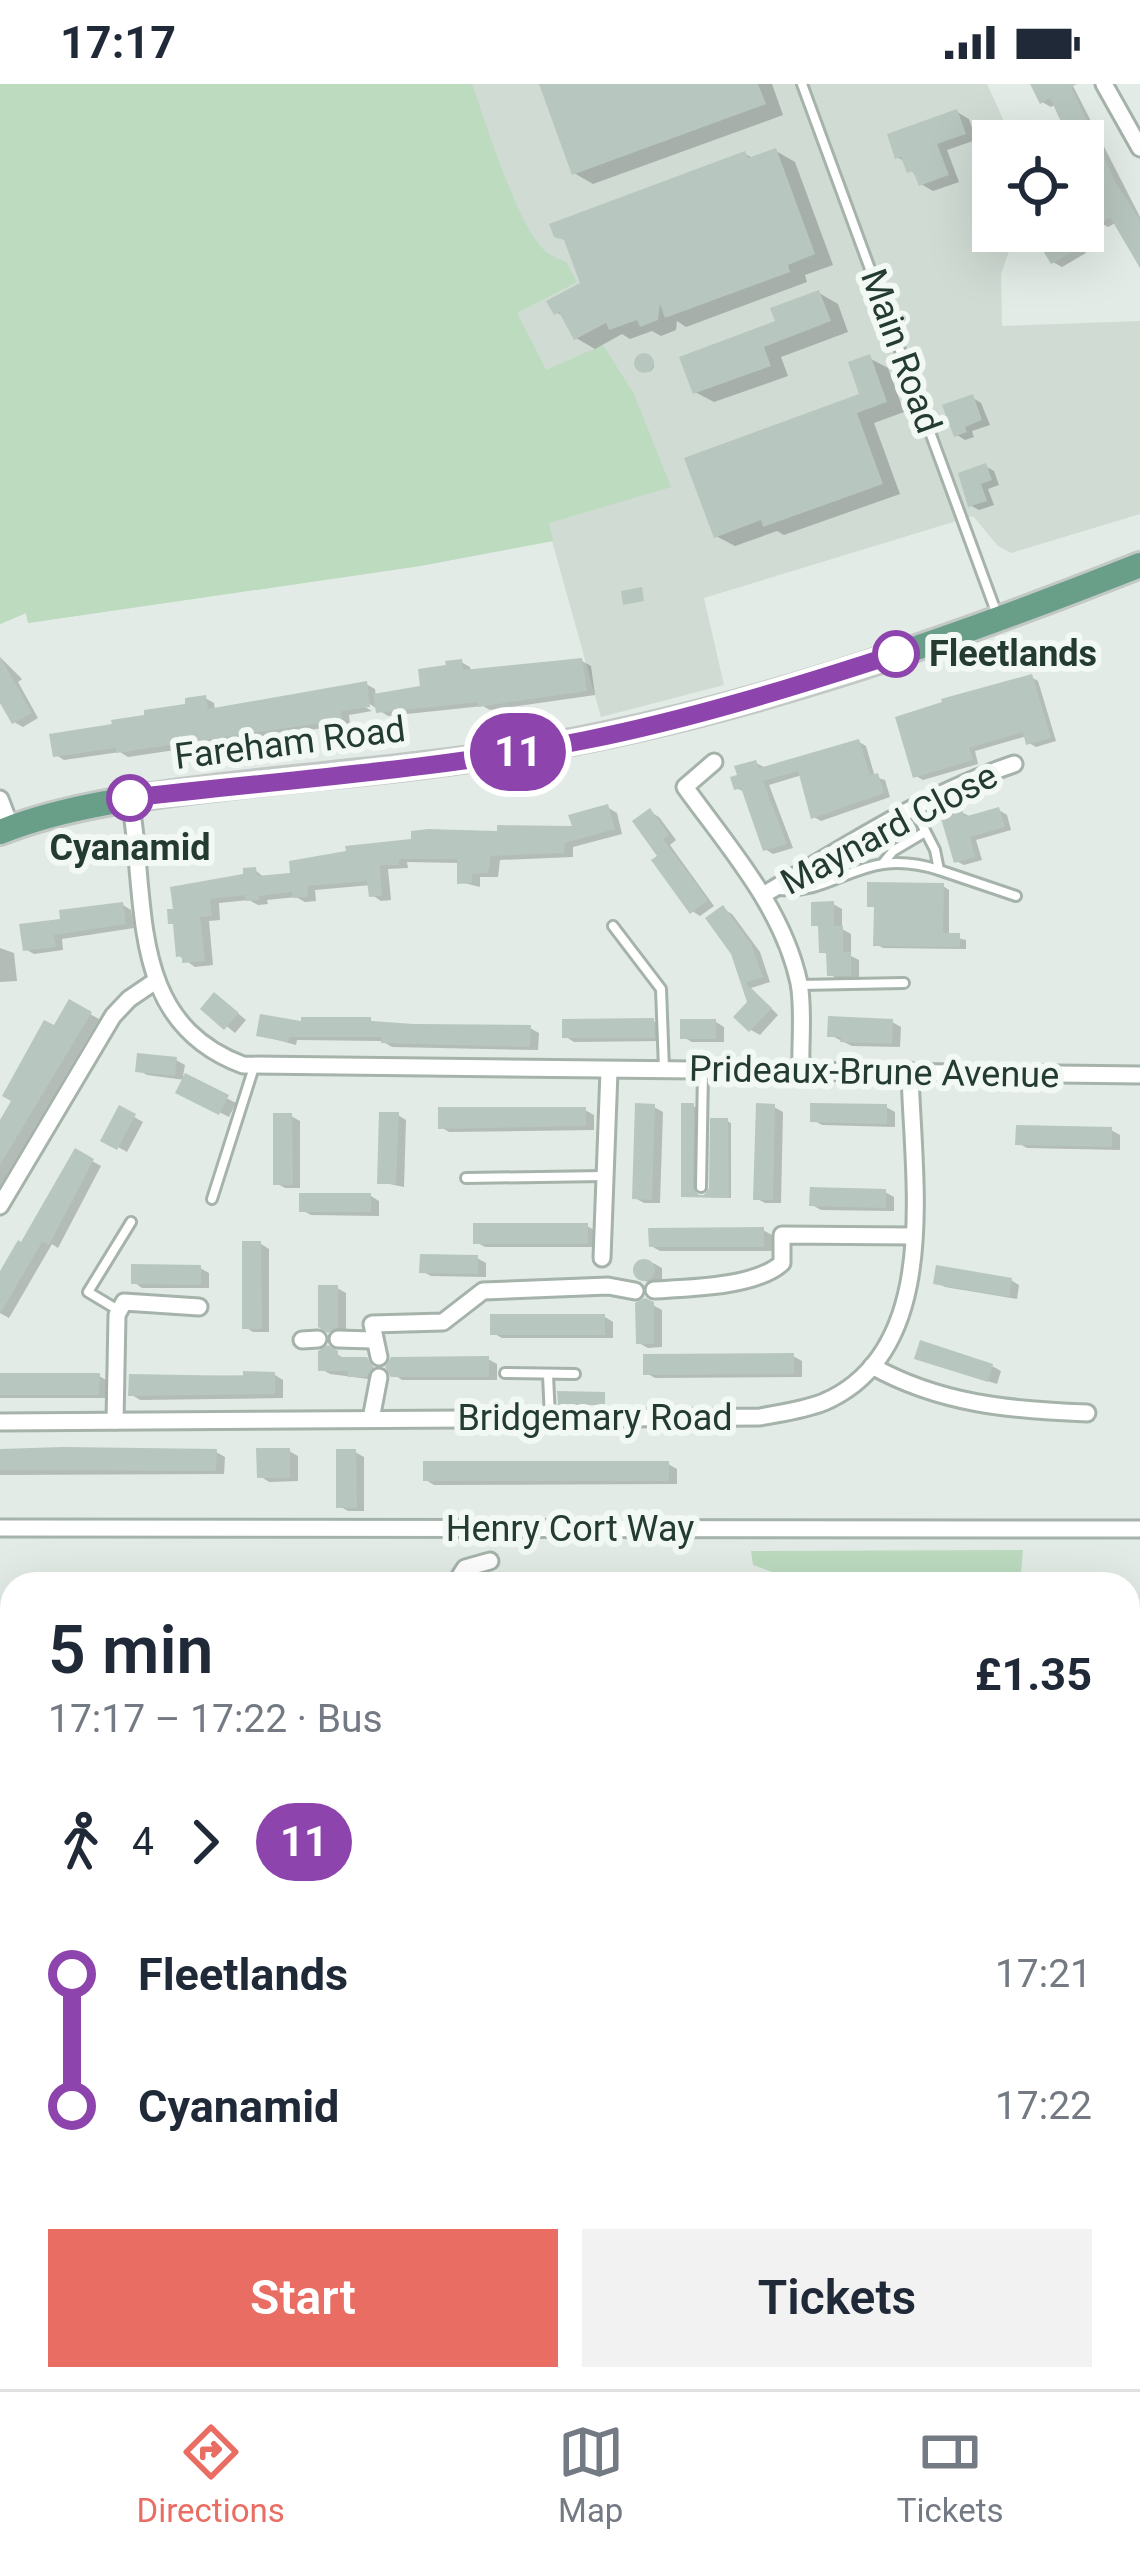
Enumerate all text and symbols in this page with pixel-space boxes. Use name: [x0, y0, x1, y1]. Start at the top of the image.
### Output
text: 17:17: [60, 16, 176, 69]
map controls: [972, 120, 1104, 252]
button: locate: [972, 120, 1104, 252]
street label: Main Road: [852, 263, 950, 439]
marker: Fleetlands: [874, 632, 918, 676]
place label: Fleetlands: [929, 633, 1097, 675]
street label: Fareham Road: [172, 708, 408, 778]
line badge: 11: [464, 713, 572, 791]
text: 11: [494, 727, 542, 776]
street label: Maynard Close: [774, 754, 1004, 904]
marker: Cyanamid: [108, 776, 152, 820]
place label: Cyanamid: [49, 827, 211, 869]
street label: Prideaux-Brune Avenue: [688, 1048, 1060, 1096]
street label: Bridgemary Road: [457, 1397, 733, 1439]
street label: Henry Cort Way: [446, 1508, 694, 1550]
text: 5 min: [48, 1612, 213, 1689]
text: £1.35: [975, 1648, 1092, 1701]
text: 17:17 – 17:22 · Bus: [48, 1696, 383, 1742]
icon: walk: [48, 1809, 114, 1875]
icon: forward: [172, 1809, 238, 1875]
text: 11: [280, 1817, 328, 1866]
text: 4: [132, 1819, 154, 1865]
text: Fleetlands: [138, 1948, 348, 2001]
text: 17:21: [995, 1951, 1092, 1997]
text: Cyanamid: [138, 2080, 339, 2133]
text: 17:22: [995, 2083, 1092, 2129]
button: Start: [48, 2229, 558, 2367]
button: Tickets: [582, 2229, 1092, 2367]
tab: Directions: [137, 2419, 285, 2530]
tab: Map: [558, 2419, 624, 2530]
tab: Tickets: [897, 2419, 1003, 2530]

